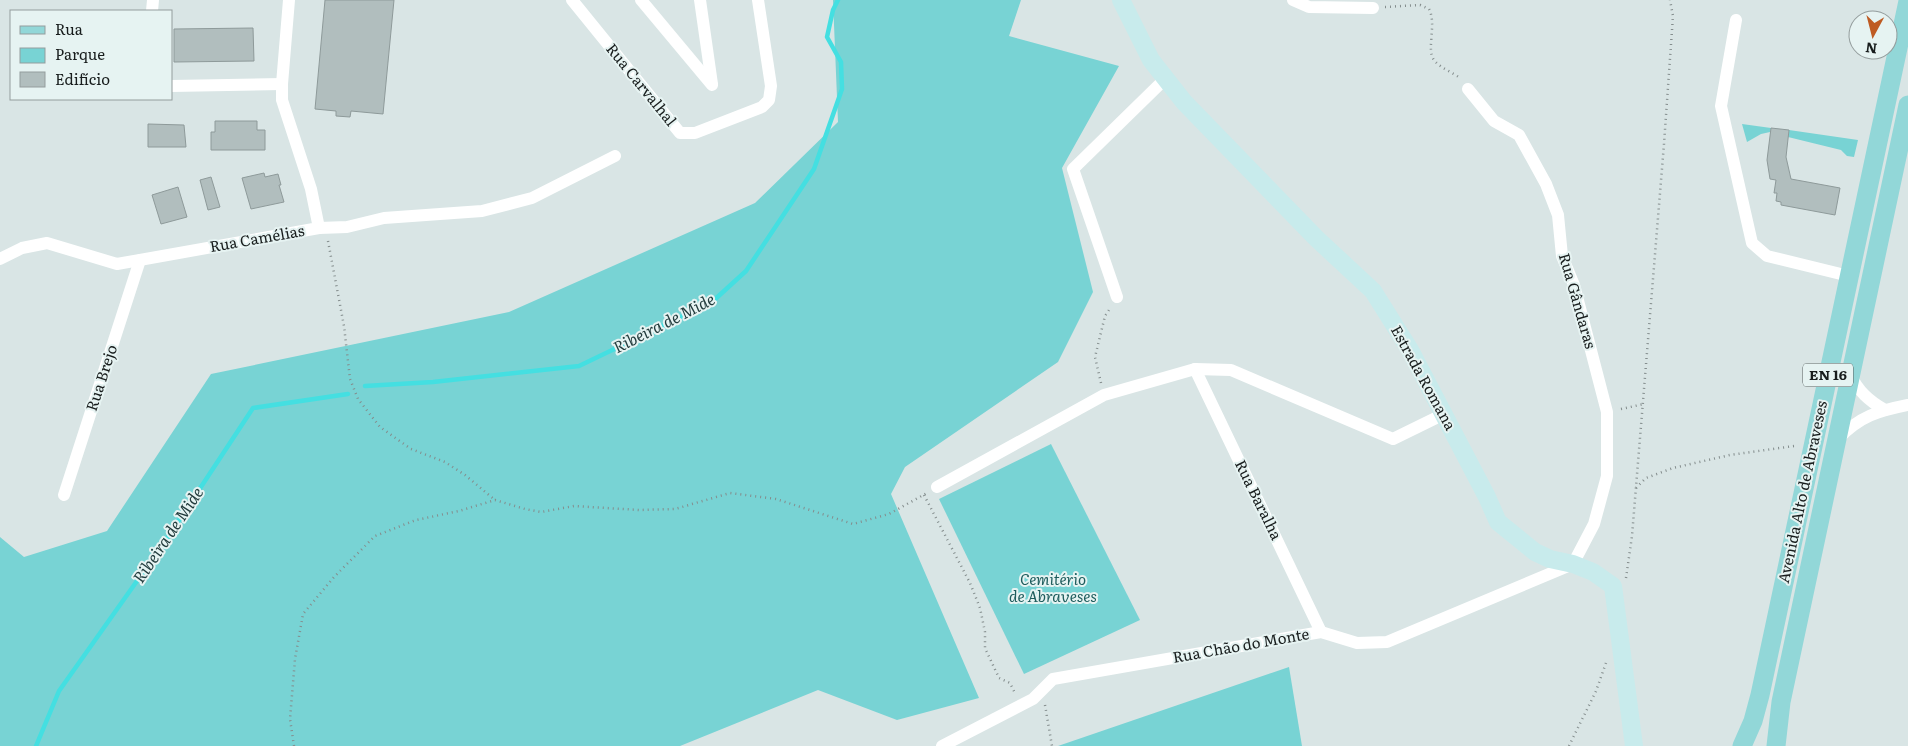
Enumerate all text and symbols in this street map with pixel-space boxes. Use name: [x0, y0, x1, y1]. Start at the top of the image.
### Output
legend: [10, 10, 172, 100]
north arrow: [1848, 10, 1898, 60]
text: Rua: [55, 17, 84, 40]
street label: Rua Carvalhal: [601, 38, 683, 131]
text: N: [1864, 38, 1878, 60]
text: Parque: [55, 42, 105, 65]
text: Edifício: [55, 67, 110, 90]
street label: Rua Camélias: [208, 218, 306, 257]
street label: Rua Gândaras: [1554, 250, 1603, 351]
water label: Ribeira de Mide: [608, 286, 719, 358]
street label: Estrada Romana: [1386, 321, 1463, 435]
street label: Rua Brejo: [79, 341, 122, 414]
road number: EN 16: [1803, 364, 1853, 386]
street label: Avenida Alto de Abraveses: [1771, 398, 1832, 585]
street label: Rua Baralha: [1230, 455, 1289, 544]
water label: Ribeira de Mide: [126, 482, 208, 587]
park label: Cemitério de Abraveses: [1009, 567, 1097, 607]
street label: Rua Chão do Monte: [1171, 621, 1311, 668]

